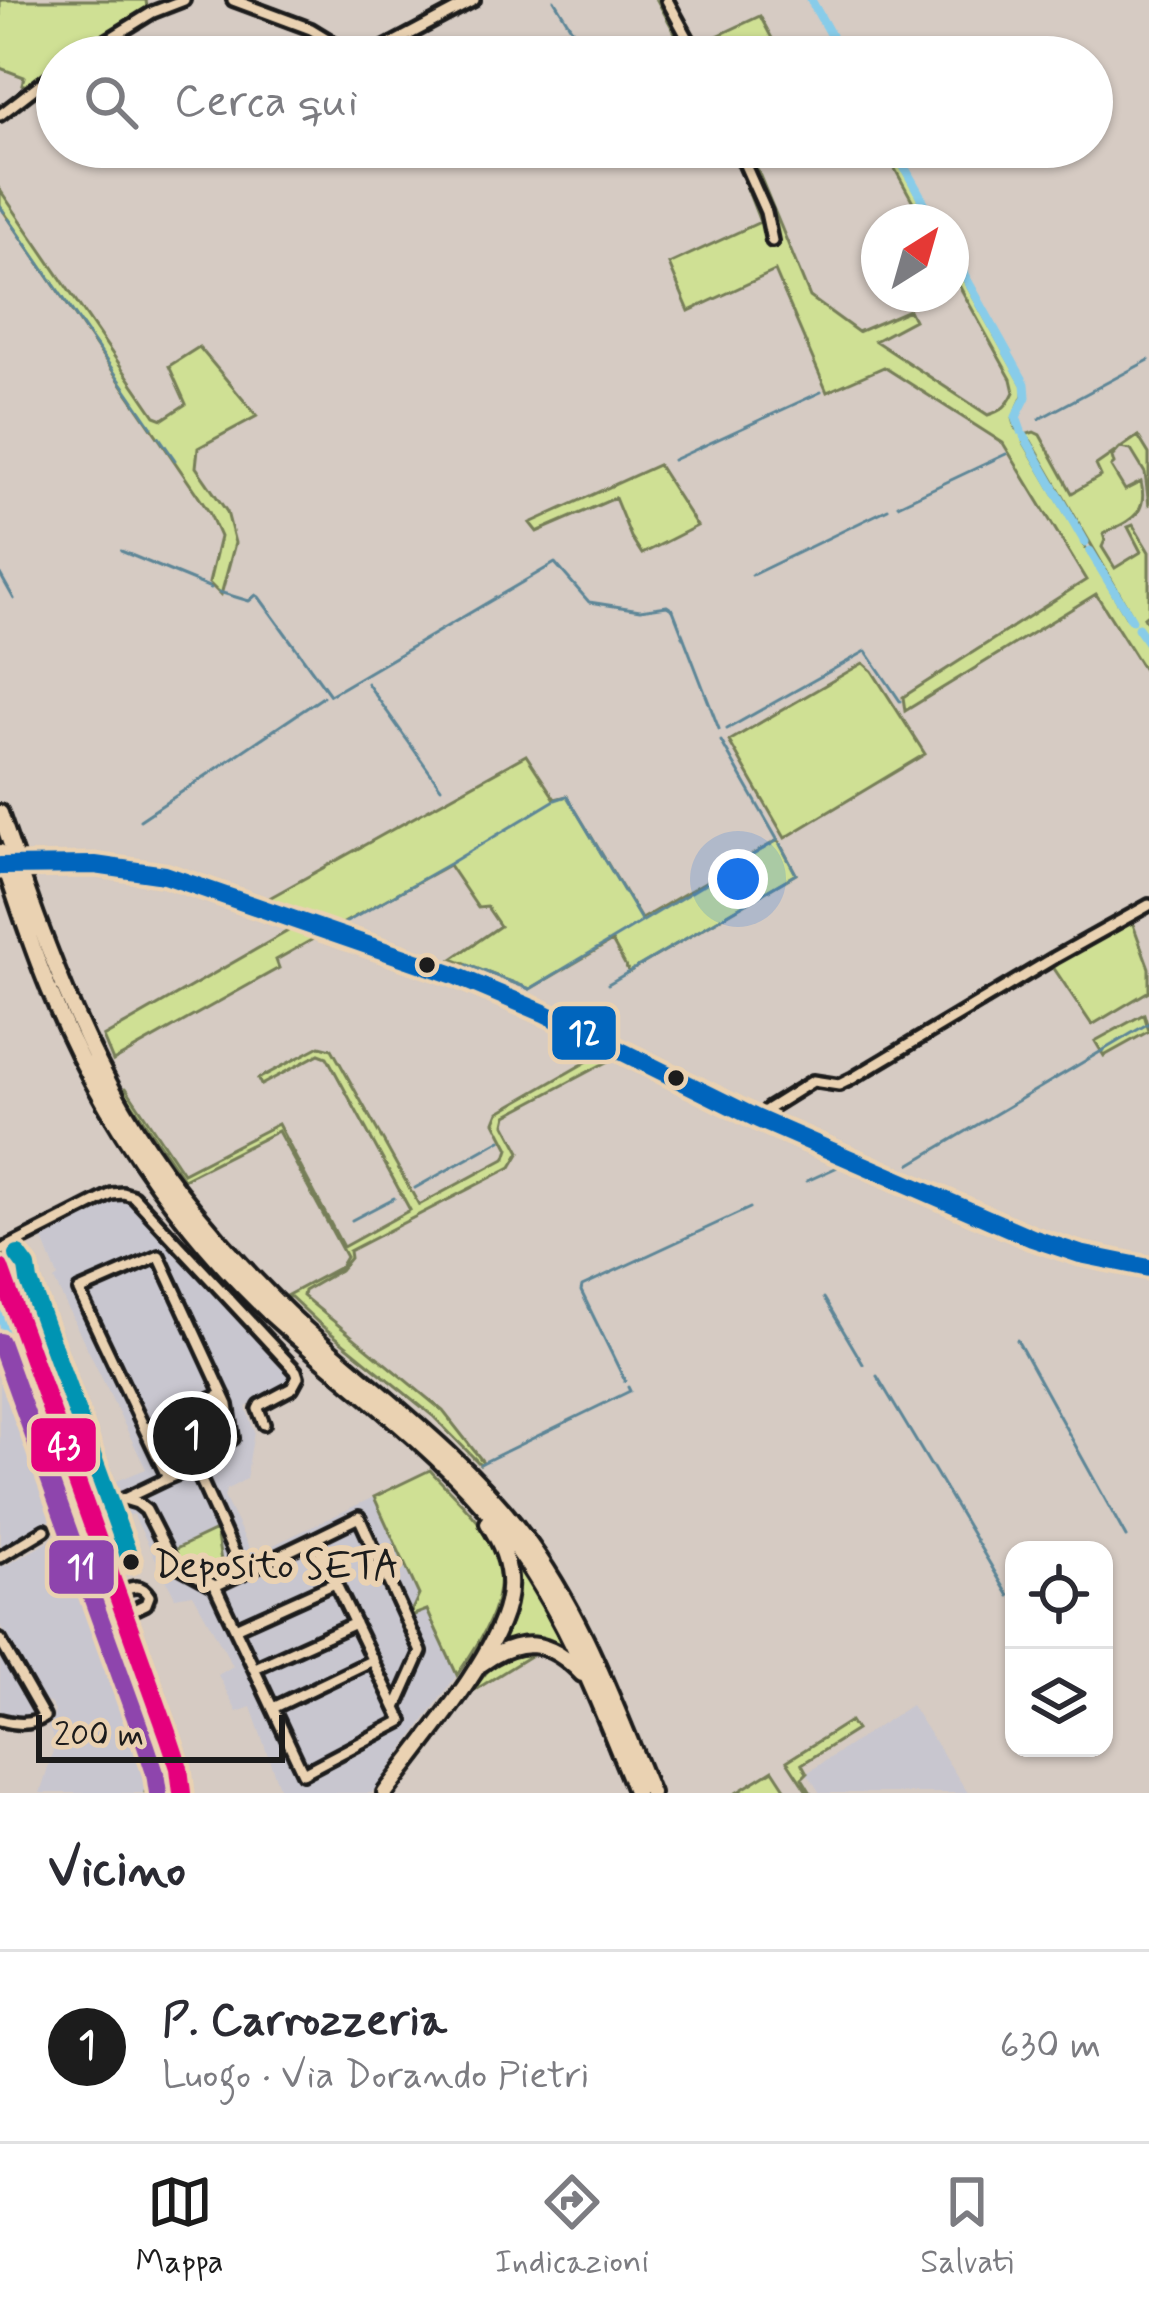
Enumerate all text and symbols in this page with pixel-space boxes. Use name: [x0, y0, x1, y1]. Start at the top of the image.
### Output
search box: [36, 36, 1113, 168]
icon: search: [78, 69, 144, 135]
text: Cerca qui: [174, 73, 358, 132]
north arrow: [861, 204, 969, 312]
your location: [708, 849, 768, 909]
unlabelled marker: [416, 954, 438, 976]
line badge: 12: [550, 1004, 618, 1062]
text: 12: [568, 1013, 600, 1057]
unlabelled marker: [665, 1067, 687, 1089]
pin: 1: [153, 1391, 231, 1481]
line badge: 43: [29, 1416, 98, 1474]
text: 43: [47, 1426, 81, 1470]
line badge: 11: [47, 1538, 116, 1596]
place label: Deposito SETA: [154, 1541, 399, 1592]
map controls: [1005, 1541, 1113, 1757]
button: locate: [1005, 1541, 1113, 1649]
text: 11: [67, 1547, 95, 1591]
marker: Deposito SETA: [120, 1551, 142, 1573]
button: layers: [1005, 1649, 1113, 1757]
scale bar: [36, 1709, 285, 1762]
text: 200 m: [54, 1714, 144, 1758]
text: Vicino: [48, 1838, 186, 1904]
text: P. Carrozzeria: [162, 1992, 447, 2051]
text: 1: [78, 2021, 96, 2072]
text: 630 m: [1000, 2021, 1101, 2072]
text: Luogo · Via Dorando Pietri: [162, 2051, 589, 2102]
tab: Mappa: [136, 2169, 224, 2285]
tab: Indicazioni: [495, 2169, 649, 2285]
tab: Salvati: [920, 2169, 1013, 2285]

